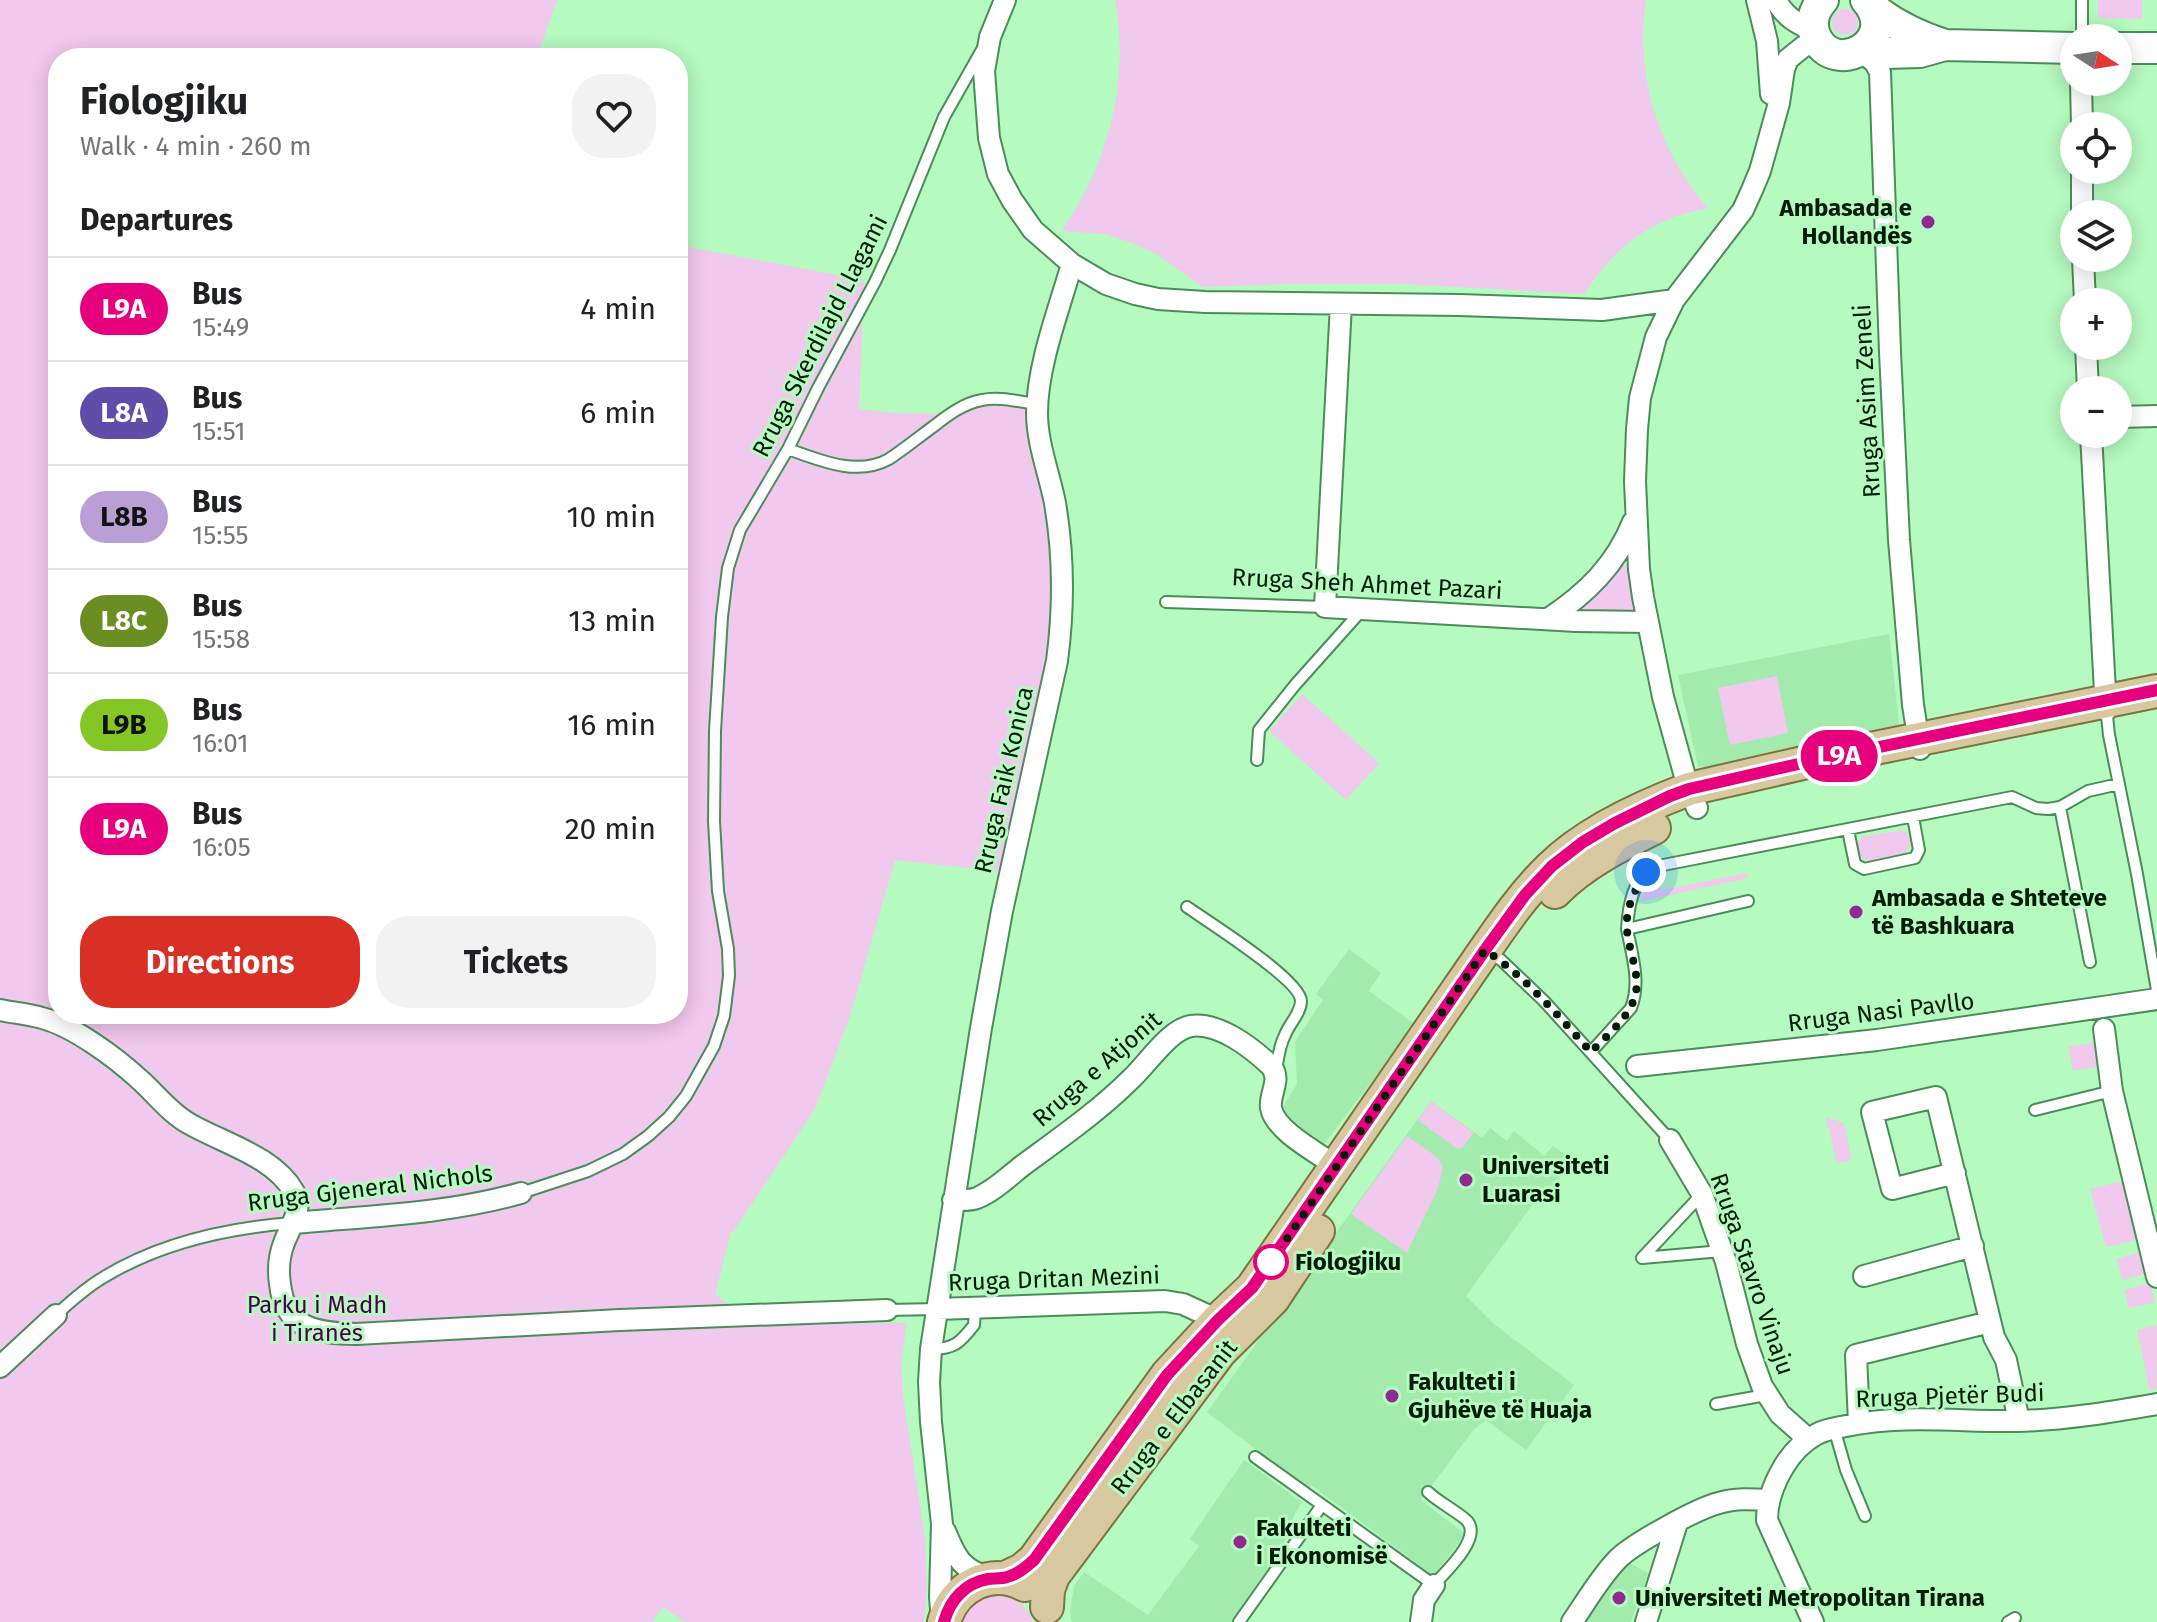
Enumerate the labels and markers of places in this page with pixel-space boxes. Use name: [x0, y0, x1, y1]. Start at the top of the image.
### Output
place label: Ambasada e Hollandës: [1779, 194, 1912, 250]
marker: Ambasada e Hollandës: [1919, 213, 1937, 231]
place label: Ambasada e Shteteve të Bashkuara: [1871, 884, 2107, 940]
marker: Ambasada e Shteteve të Bashkuara: [1847, 903, 1865, 921]
place label: Universiteti Luarasi: [1482, 1152, 1609, 1208]
marker: Universiteti Luarasi: [1457, 1171, 1475, 1189]
marker: Fiologjiku: [1254, 1245, 1288, 1279]
place label: Fiologjiku: [1295, 1248, 1401, 1276]
place label: Fakulteti i Gjuhëve të Huaja: [1408, 1368, 1592, 1424]
marker: Fakulteti i Gjuhëve të Huaja: [1383, 1387, 1401, 1405]
place label: Fakulteti i Ekonomisë: [1256, 1514, 1388, 1570]
marker: Fakulteti i Ekonomisë: [1231, 1533, 1249, 1551]
place label: Universiteti Metropolitan Tirana: [1635, 1584, 1985, 1612]
marker: Universiteti Metropolitan Tirana: [1610, 1589, 1628, 1607]

